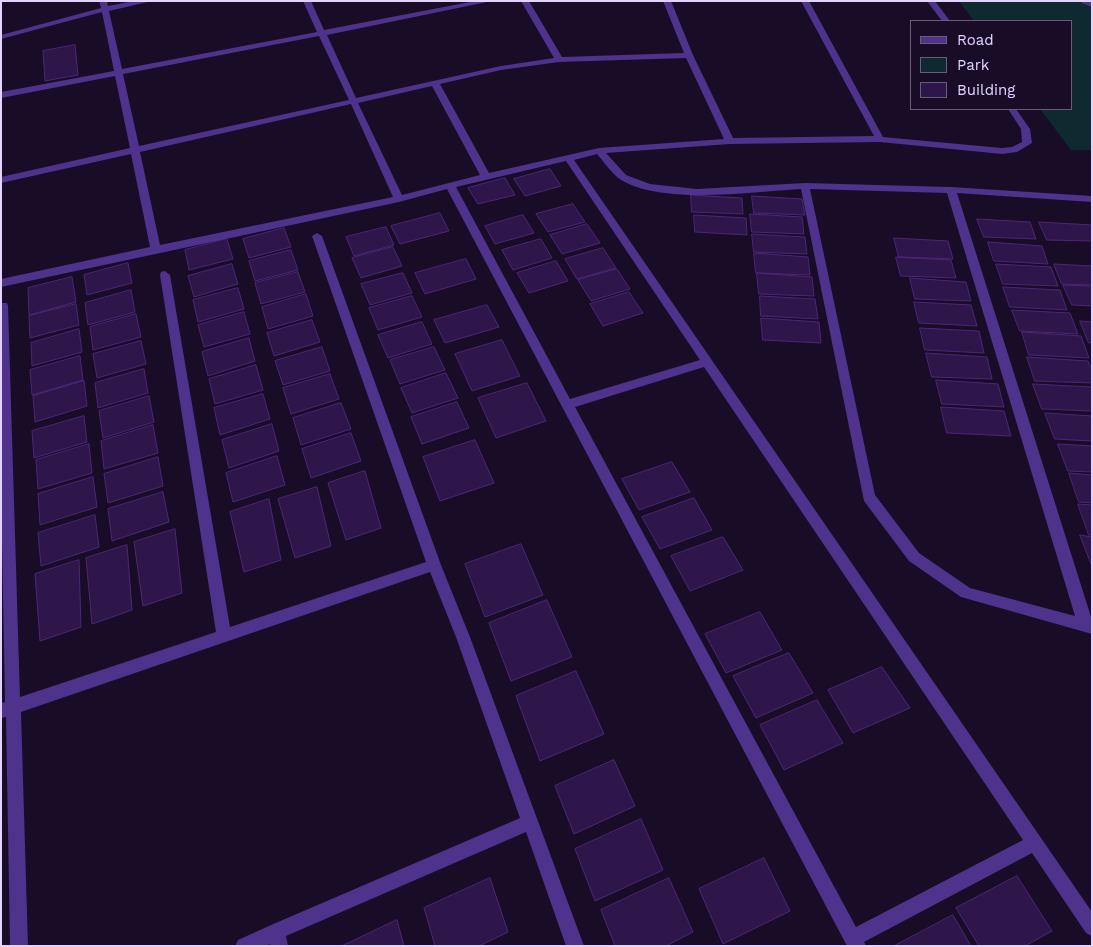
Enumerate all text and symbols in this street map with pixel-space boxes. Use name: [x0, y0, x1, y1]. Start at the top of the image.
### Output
legend: [910, 20, 1073, 110]
text: Road: [957, 31, 994, 49]
text: Park: [957, 56, 989, 74]
text: Building: [957, 81, 1015, 99]

